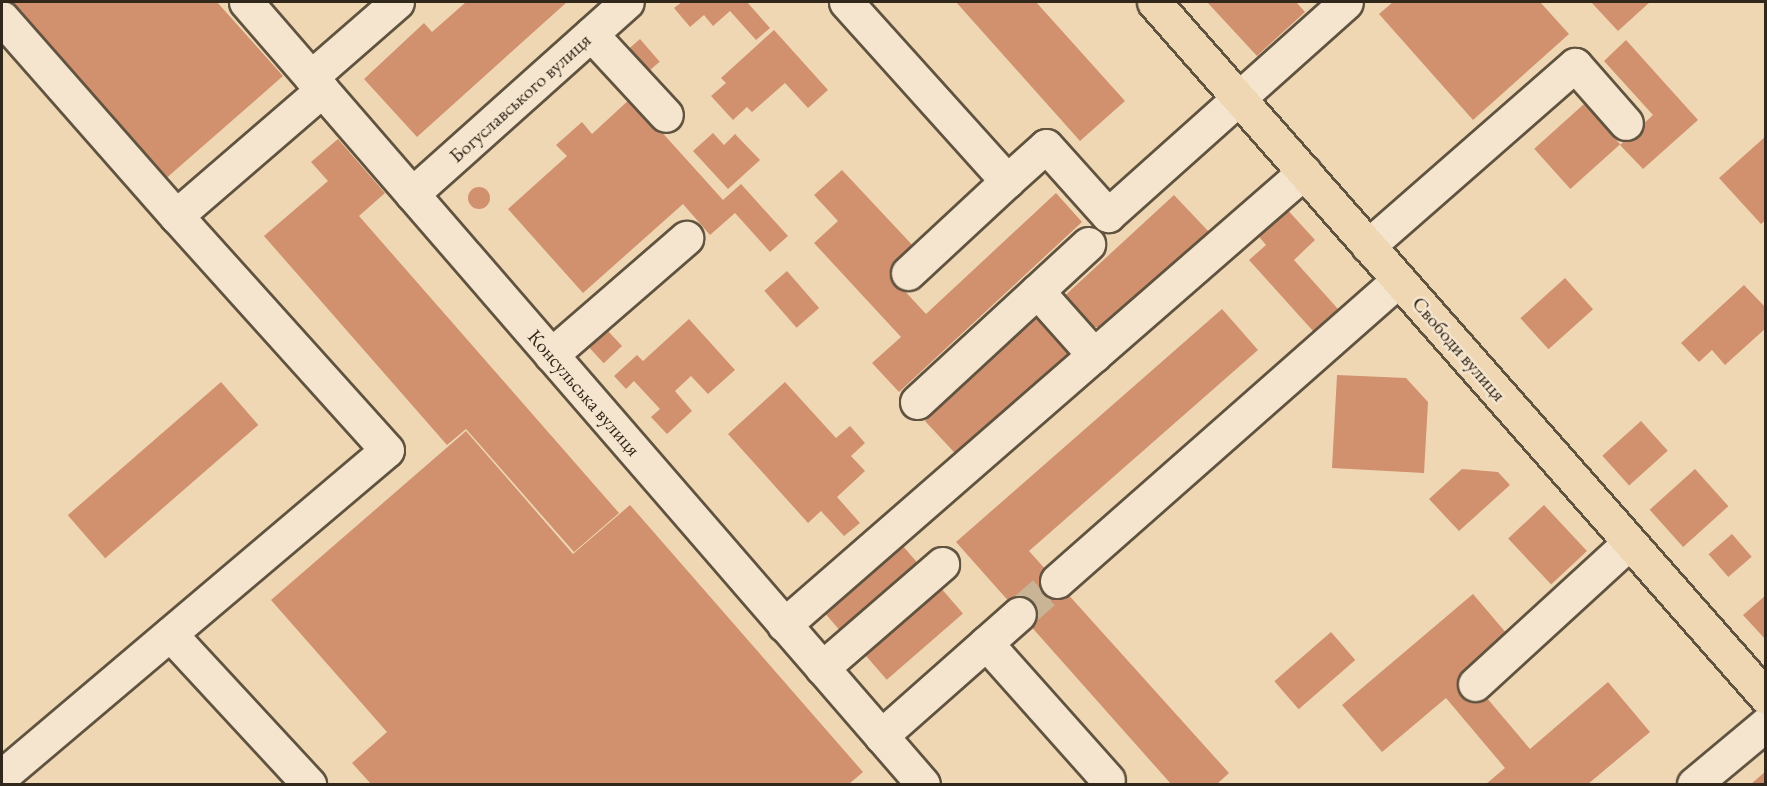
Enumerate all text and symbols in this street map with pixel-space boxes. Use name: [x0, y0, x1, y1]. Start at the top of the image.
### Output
street label: Богуславського вулиця: [444, 28, 596, 168]
street label: Свободи вулиця: [1407, 292, 1511, 406]
street label: Консульська вулиця: [523, 325, 645, 461]

